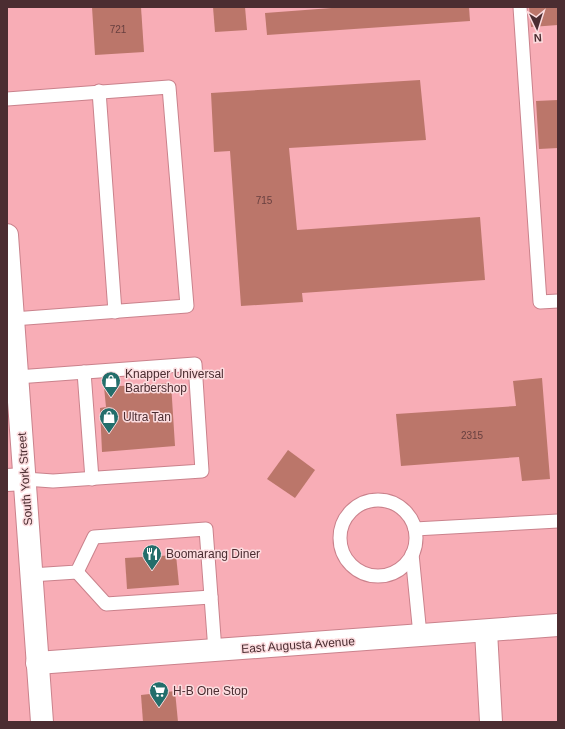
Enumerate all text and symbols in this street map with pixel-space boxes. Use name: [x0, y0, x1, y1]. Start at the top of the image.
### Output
north arrow: [517, 8, 557, 48]
house number: 721: [110, 24, 127, 35]
text: N: [533, 32, 542, 44]
house number: 715: [256, 195, 273, 206]
place label: Knapper Universal Barbershop: [125, 367, 224, 395]
shop icon: Knapper Universal Barbershop: [100, 370, 122, 398]
shop icon: Ultra Tan: [98, 406, 120, 434]
place label: Ultra Tan: [123, 410, 171, 424]
house number: 2315: [461, 430, 484, 441]
street label: South York Street: [15, 431, 35, 526]
restaurant icon: Boomarang Diner: [141, 543, 163, 571]
place label: Boomarang Diner: [166, 547, 260, 561]
street label: East Augusta Avenue: [241, 634, 356, 656]
supermarket icon: H-B One Stop: [148, 680, 170, 708]
place label: H-B One Stop: [173, 684, 248, 698]

